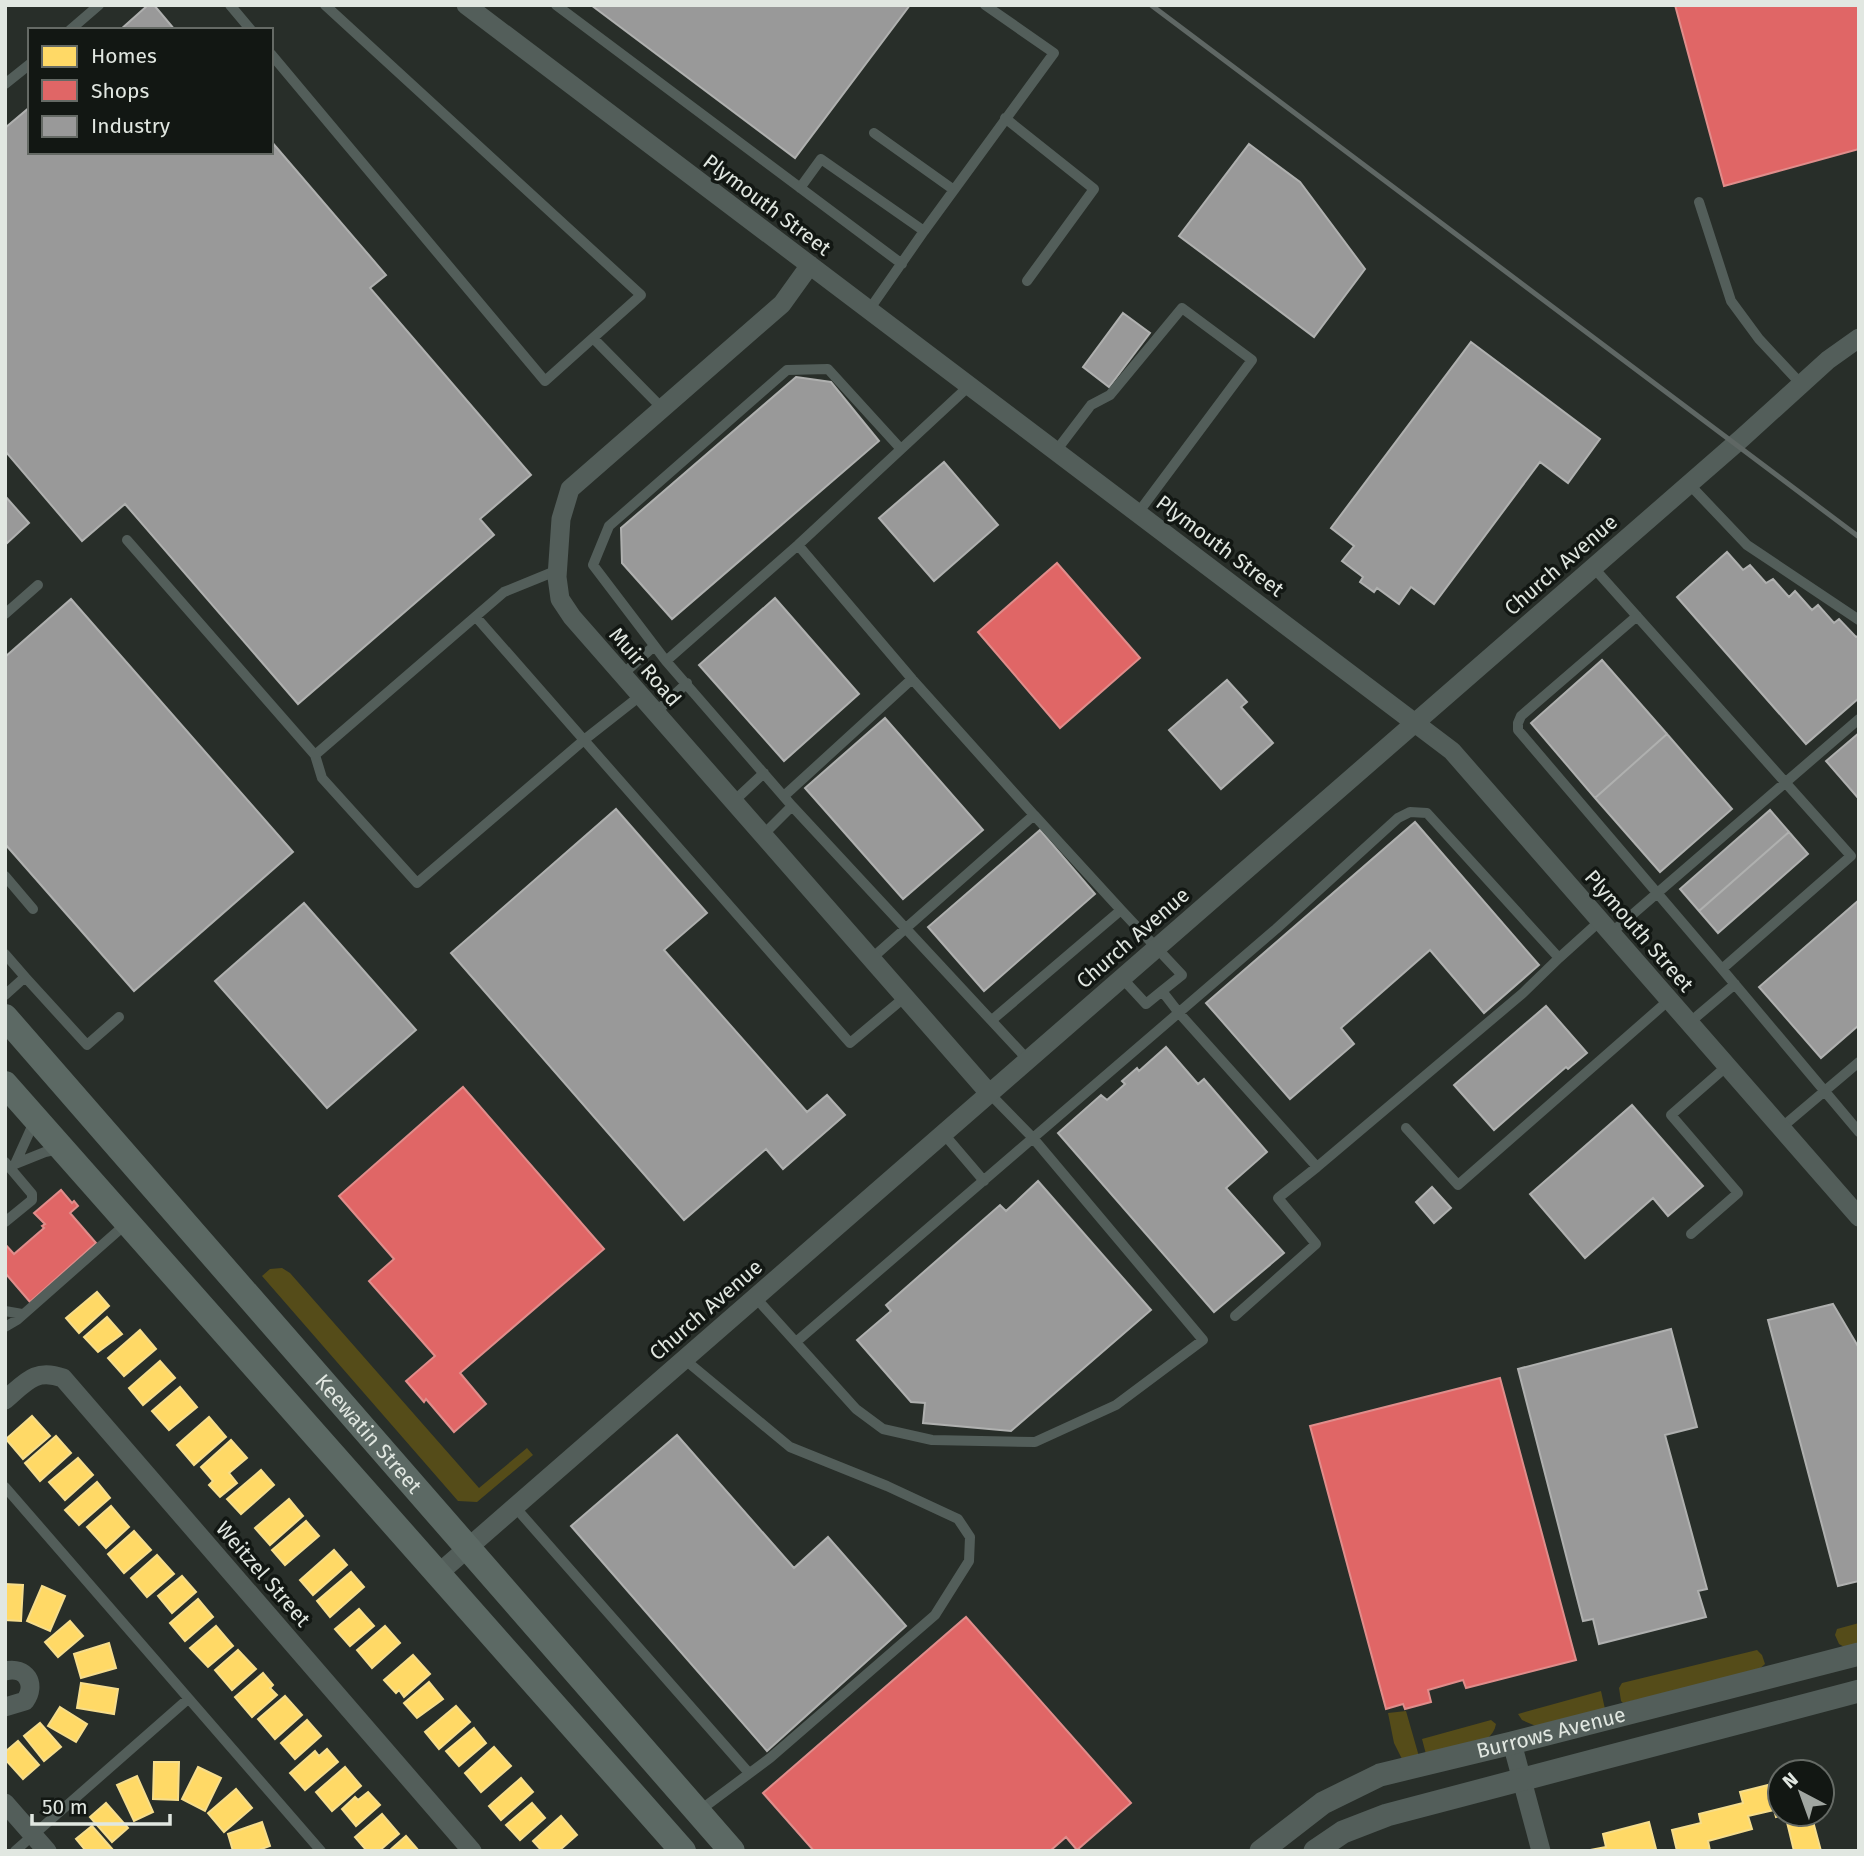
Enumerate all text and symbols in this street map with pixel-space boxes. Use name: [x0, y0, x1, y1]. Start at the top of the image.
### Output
legend: [28, 28, 273, 154]
text: Homes: [91, 43, 157, 69]
text: Shops: [91, 78, 149, 104]
text: Industry: [91, 113, 171, 139]
street label: Plymouth Street: [698, 149, 836, 262]
street label: Plymouth Street: [1151, 490, 1289, 603]
street label: Church Avenue: [1499, 509, 1623, 621]
street label: Muir Road: [604, 622, 686, 712]
street label: Plymouth Street: [1579, 865, 1699, 998]
street label: Church Avenue: [1071, 882, 1195, 994]
street label: Church Avenue: [644, 1254, 768, 1366]
street label: Keewatin Street: [309, 1369, 428, 1499]
street label: Weitzel Street: [210, 1516, 316, 1632]
street label: Burrows Avenue: [1474, 1701, 1628, 1764]
north arrow: [1766, 1758, 1836, 1828]
text: N: [1778, 1768, 1802, 1793]
scale bar: [32, 1783, 170, 1827]
text: 50 m: [42, 1794, 88, 1820]

